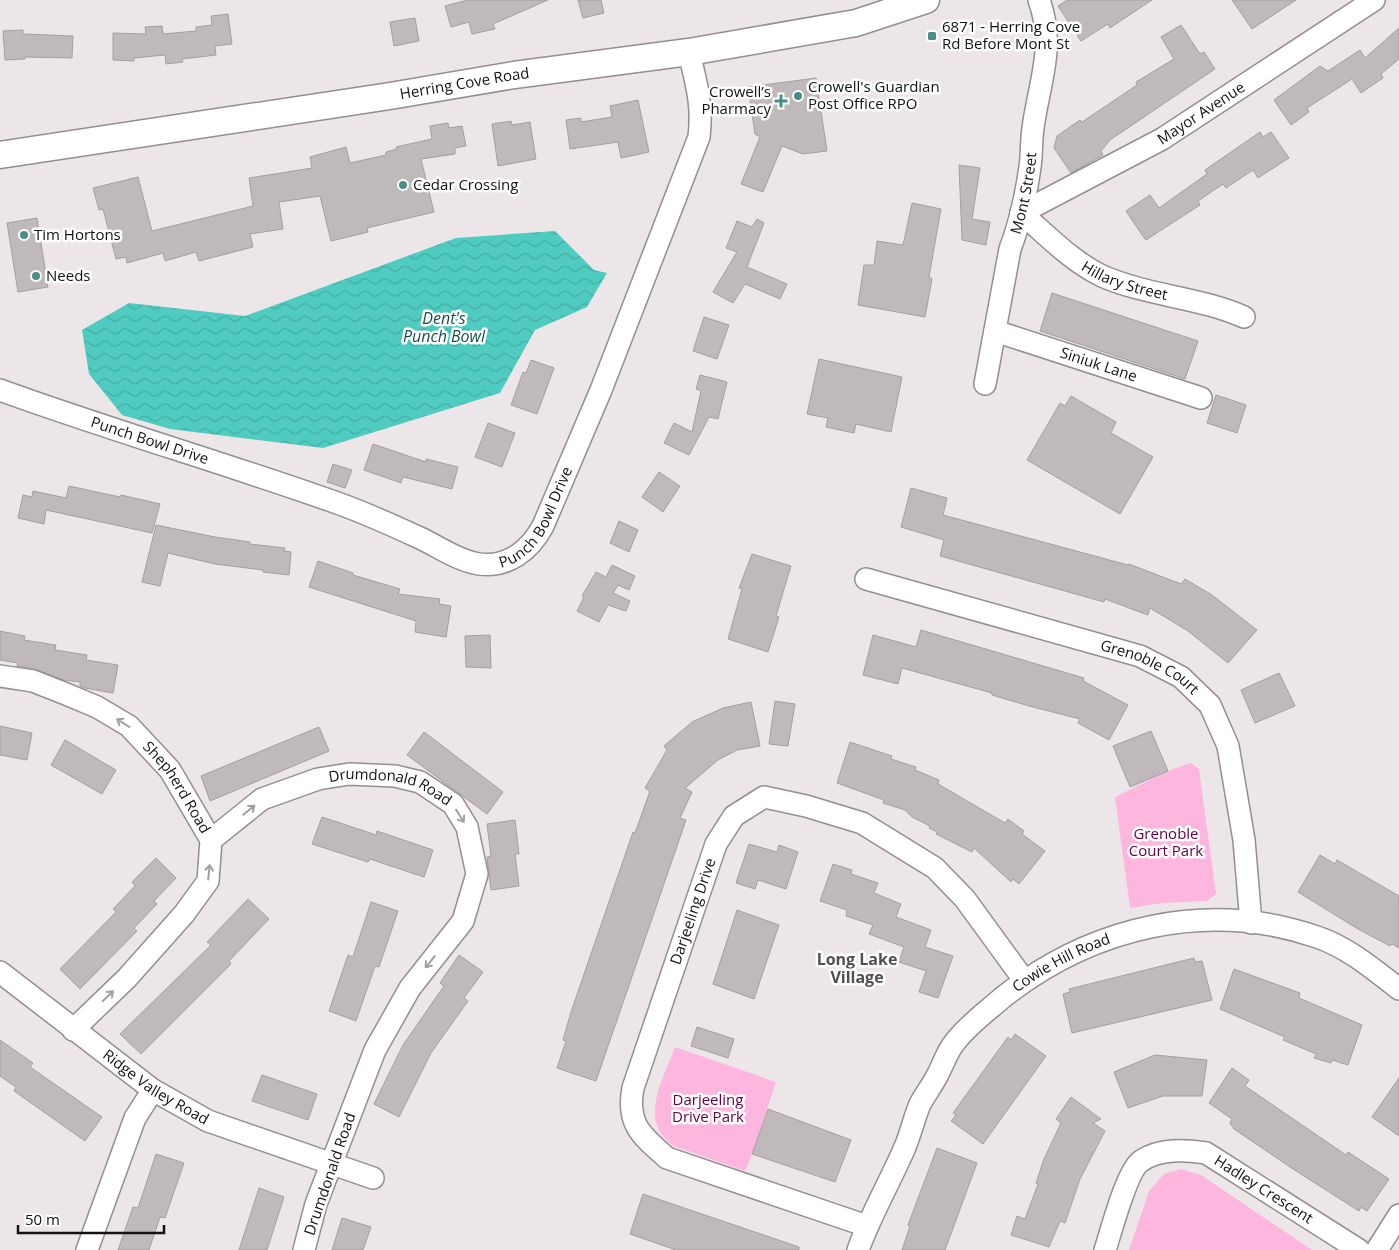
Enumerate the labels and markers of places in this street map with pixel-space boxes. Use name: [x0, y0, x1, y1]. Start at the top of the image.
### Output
place label: 6871 - Herring Cove Rd Before Mont St: [942, 16, 1080, 53]
marker: 6871 - Herring Cove Rd Before Mont St: [926, 30, 938, 42]
place label: Crowell's Guardian Post Office RPO: [808, 76, 940, 113]
place label: Crowell’s Pharmacy: [701, 81, 771, 118]
marker: Crowell's Guardian Post Office RPO: [792, 90, 804, 102]
marker: Crowell’s Pharmacy: [775, 95, 787, 107]
place label: Cedar Crossing: [413, 174, 518, 194]
marker: Cedar Crossing: [397, 179, 409, 191]
place label: Tim Hortons: [34, 224, 121, 244]
marker: Tim Hortons: [18, 229, 30, 241]
place label: Needs: [46, 265, 90, 285]
marker: Needs: [30, 270, 42, 282]

